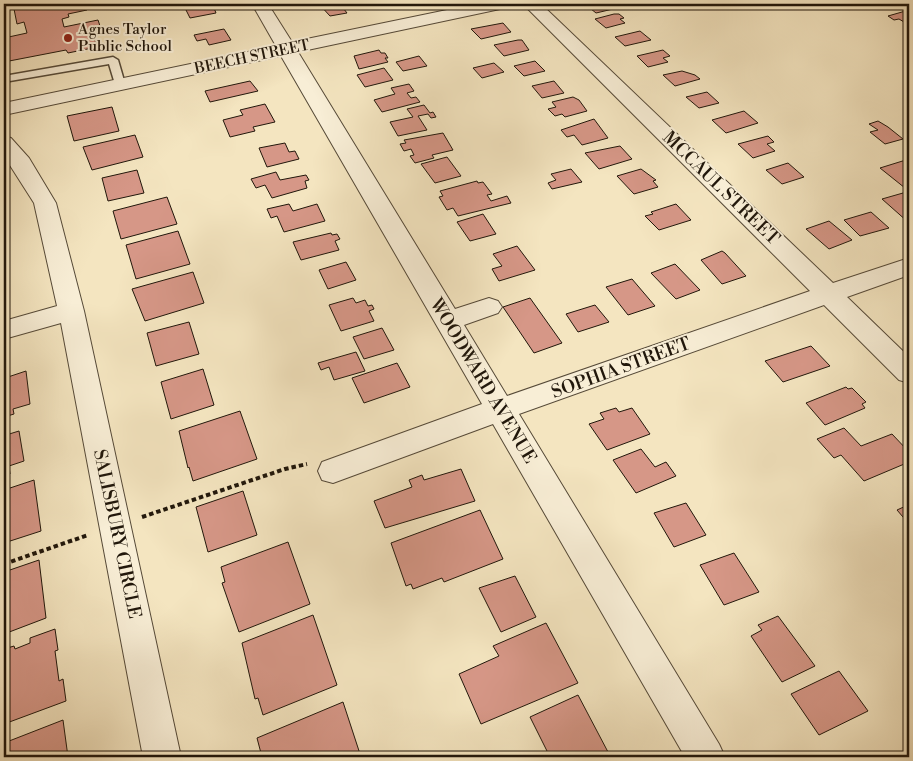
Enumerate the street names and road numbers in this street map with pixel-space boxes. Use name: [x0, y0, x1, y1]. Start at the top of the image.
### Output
street label: BEECH STREET: [192, 35, 312, 79]
street label: MCCAUL STREET: [658, 126, 785, 250]
street label: WOODWARD AVENUE: [424, 293, 541, 468]
street label: SOPHIA STREET: [548, 332, 694, 404]
street label: SALISBURY CIRCLE: [88, 447, 146, 621]

